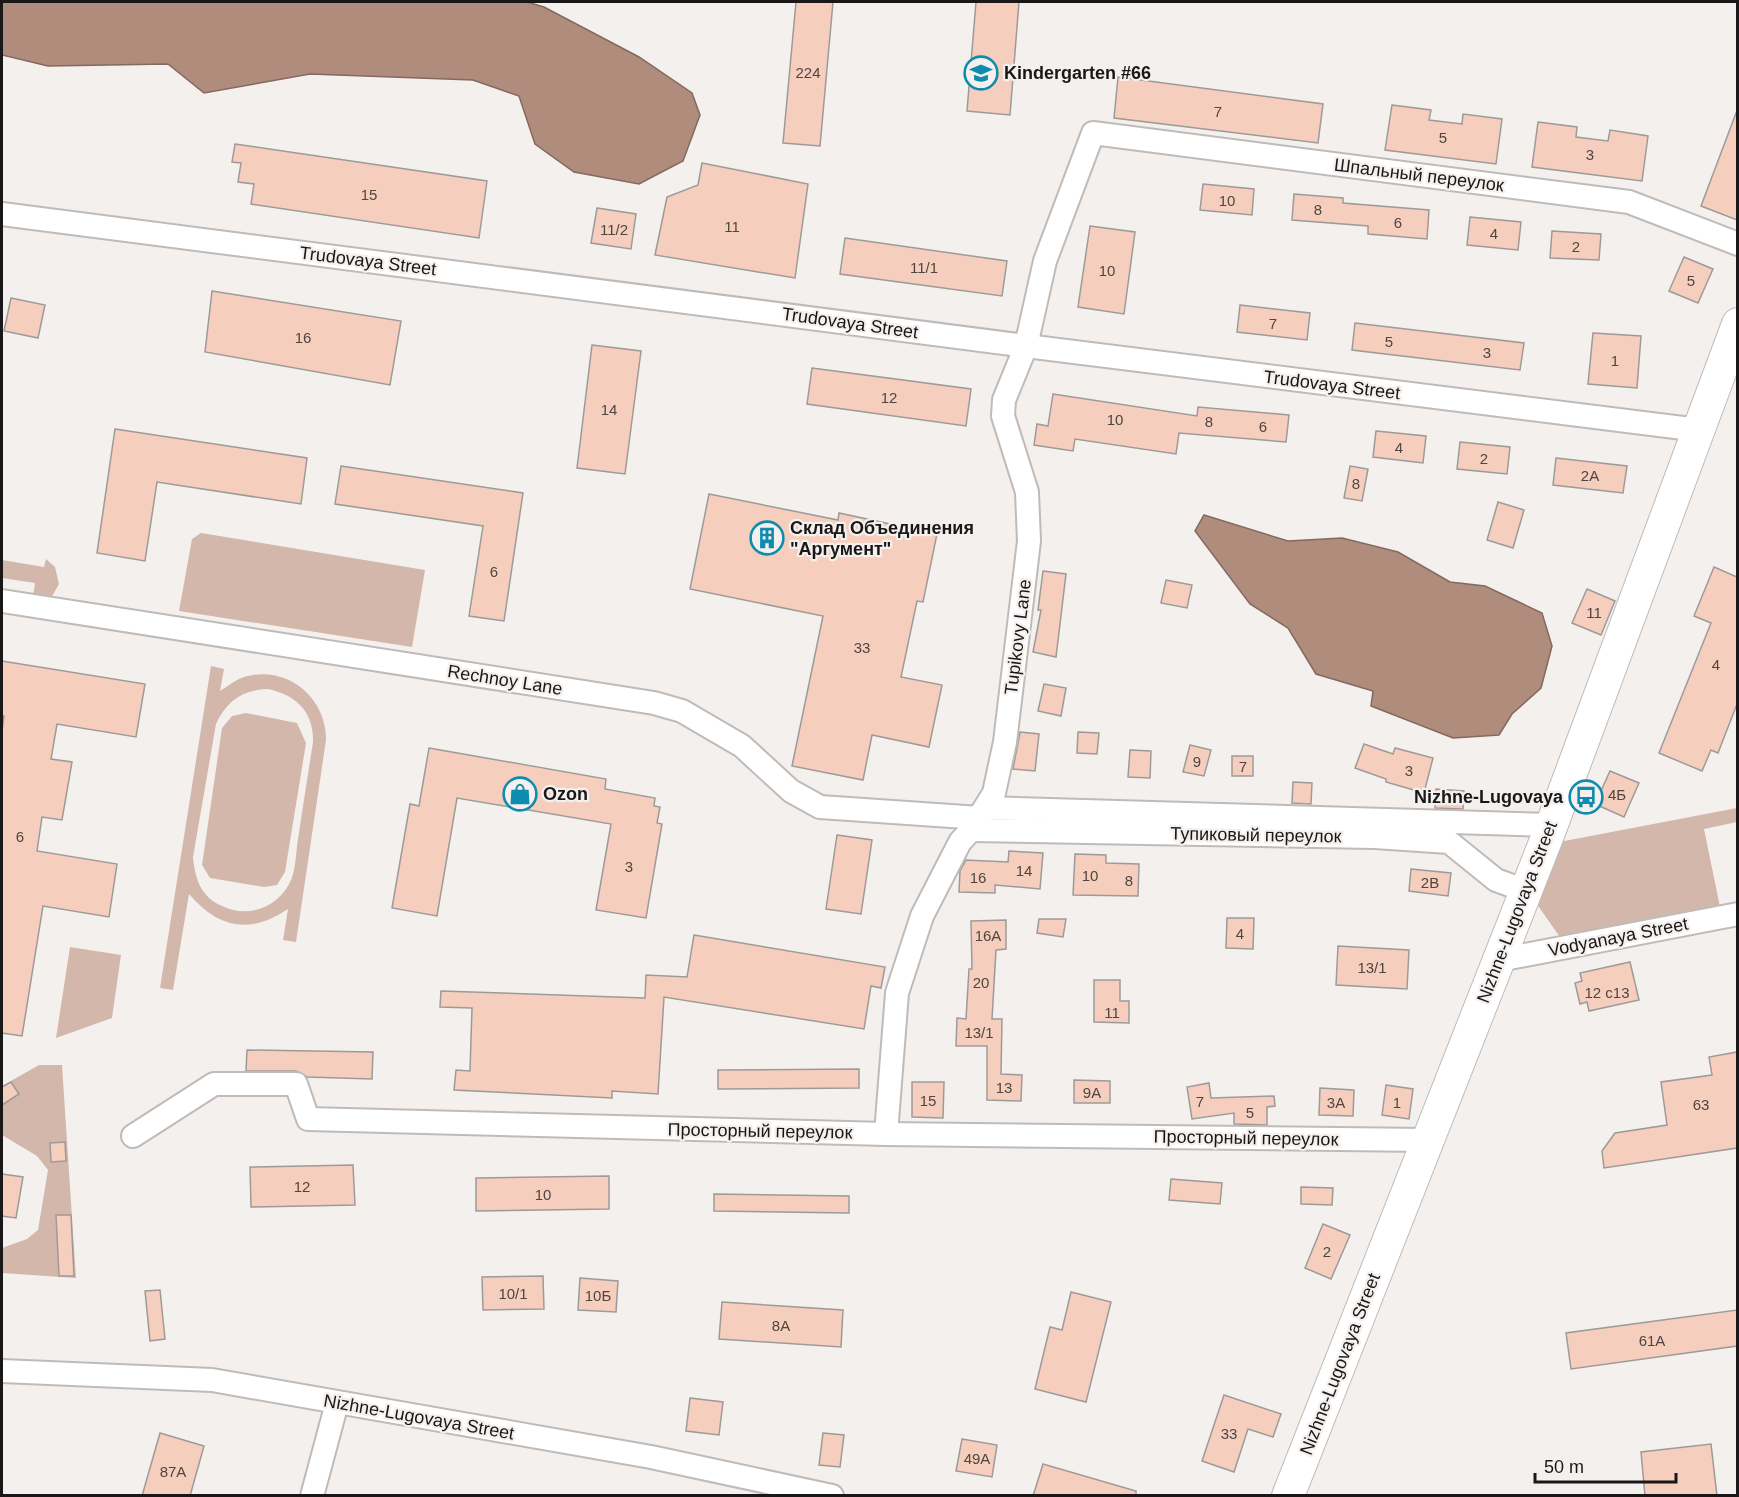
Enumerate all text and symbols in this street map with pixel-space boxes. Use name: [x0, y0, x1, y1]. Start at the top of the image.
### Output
school or university icon: Kindergarten #66: [963, 55, 999, 91]
place label: Kindergarten #66: [1004, 63, 1151, 83]
house number: 224: [795, 64, 821, 81]
house number: 7: [1214, 103, 1222, 120]
house number: 5: [1439, 129, 1447, 146]
house number: 3: [1586, 146, 1594, 163]
street label: Шпальный переулок: [1333, 155, 1505, 195]
house number: 15: [361, 186, 377, 203]
house number: 10: [1219, 192, 1235, 209]
house number: 8: [1314, 201, 1322, 218]
house number: 6: [1394, 214, 1402, 231]
house number: 11: [724, 218, 740, 235]
house number: 11/2: [600, 221, 628, 238]
house number: 4: [1490, 225, 1498, 242]
house number: 2: [1572, 238, 1580, 255]
street label: Trudovaya Street: [299, 243, 437, 279]
house number: 11/1: [910, 259, 938, 276]
house number: 10: [1099, 262, 1115, 279]
house number: 5: [1687, 272, 1695, 289]
street label: Trudovaya Street: [781, 304, 919, 342]
house number: 7: [1269, 315, 1277, 332]
house number: 16: [295, 329, 311, 346]
house number: 5: [1385, 333, 1393, 350]
house number: 3: [1483, 344, 1491, 361]
house number: 1: [1611, 352, 1619, 369]
street label: Trudovaya Street: [1263, 367, 1401, 403]
house number: 12: [881, 389, 897, 406]
house number: 14: [601, 401, 617, 418]
house number: 10: [1107, 411, 1123, 428]
house number: 8: [1205, 413, 1213, 430]
house number: 6: [1259, 418, 1267, 435]
house number: 4: [1395, 439, 1403, 456]
house number: 2: [1480, 450, 1488, 467]
house number: 2А: [1581, 467, 1599, 484]
house number: 8: [1352, 475, 1360, 492]
place label: Склад Объединения "Аргумент": [790, 518, 974, 559]
building icon: Склад Объединения "Аргумент": [749, 520, 785, 556]
house number: 6: [490, 563, 498, 580]
street label: Tupikovy Lane: [1001, 578, 1035, 696]
house number: 11: [1586, 604, 1602, 621]
house number: 33: [854, 639, 870, 656]
house number: 4: [1712, 656, 1720, 673]
street label: Rechnoy Lane: [446, 661, 564, 699]
house number: 9: [1193, 753, 1201, 770]
house number: 7: [1239, 758, 1247, 775]
house number: 3: [1405, 762, 1413, 779]
shop icon: Ozon: [502, 776, 538, 812]
bus stop icon: Nizhne-Lugovaya: [1568, 779, 1604, 815]
place label: Ozon: [543, 784, 588, 804]
house number: 4Б: [1608, 786, 1626, 803]
place label: Nizhne-Lugovaya: [1414, 787, 1564, 807]
street label: Nizhne-Lugovaya Street: [1473, 818, 1561, 1006]
street label: Тупиковый переулок: [1170, 824, 1342, 846]
house number: 6: [16, 828, 24, 845]
house number: 3: [625, 858, 633, 875]
house number: 14: [1016, 862, 1032, 879]
house number: 10: [1082, 867, 1098, 884]
house number: 16: [970, 869, 986, 886]
house number: 8: [1125, 872, 1133, 889]
house number: 2В: [1421, 874, 1439, 891]
street label: Vodyanaya Street: [1546, 914, 1690, 960]
house number: 4: [1236, 925, 1244, 942]
house number: 16А: [975, 927, 1001, 944]
house number: 13/1: [1357, 959, 1387, 976]
house number: 20: [973, 974, 989, 991]
house number: 12 с13: [1584, 984, 1630, 1001]
house number: 11: [1104, 1004, 1120, 1021]
house number: 13/1: [964, 1024, 994, 1041]
house number: 13: [996, 1079, 1012, 1096]
house number: 9А: [1083, 1084, 1101, 1101]
house number: 15: [920, 1092, 936, 1109]
house number: 7: [1196, 1093, 1204, 1110]
house number: 3А: [1327, 1094, 1345, 1111]
house number: 1: [1393, 1094, 1401, 1111]
house number: 63: [1693, 1096, 1709, 1113]
house number: 5: [1246, 1104, 1254, 1121]
street label: Просторный переулок: [667, 1119, 853, 1143]
street label: Просторный переулок: [1153, 1126, 1339, 1150]
house number: 12: [294, 1178, 310, 1195]
house number: 10: [535, 1186, 551, 1203]
house number: 2: [1323, 1243, 1331, 1260]
street label: Nizhne-Lugovaya Street: [1296, 1270, 1384, 1458]
house number: 10/1: [498, 1285, 528, 1302]
house number: 10Б: [585, 1287, 611, 1304]
house number: 8А: [772, 1317, 790, 1334]
house number: 61А: [1639, 1332, 1665, 1349]
street label: Nizhne-Lugovaya Street: [322, 1390, 516, 1444]
house number: 33: [1221, 1425, 1237, 1442]
scale bar: [1535, 1446, 1676, 1484]
house number: 49А: [964, 1450, 990, 1467]
text: 50 m: [1544, 1457, 1584, 1477]
house number: 87А: [160, 1463, 186, 1480]

